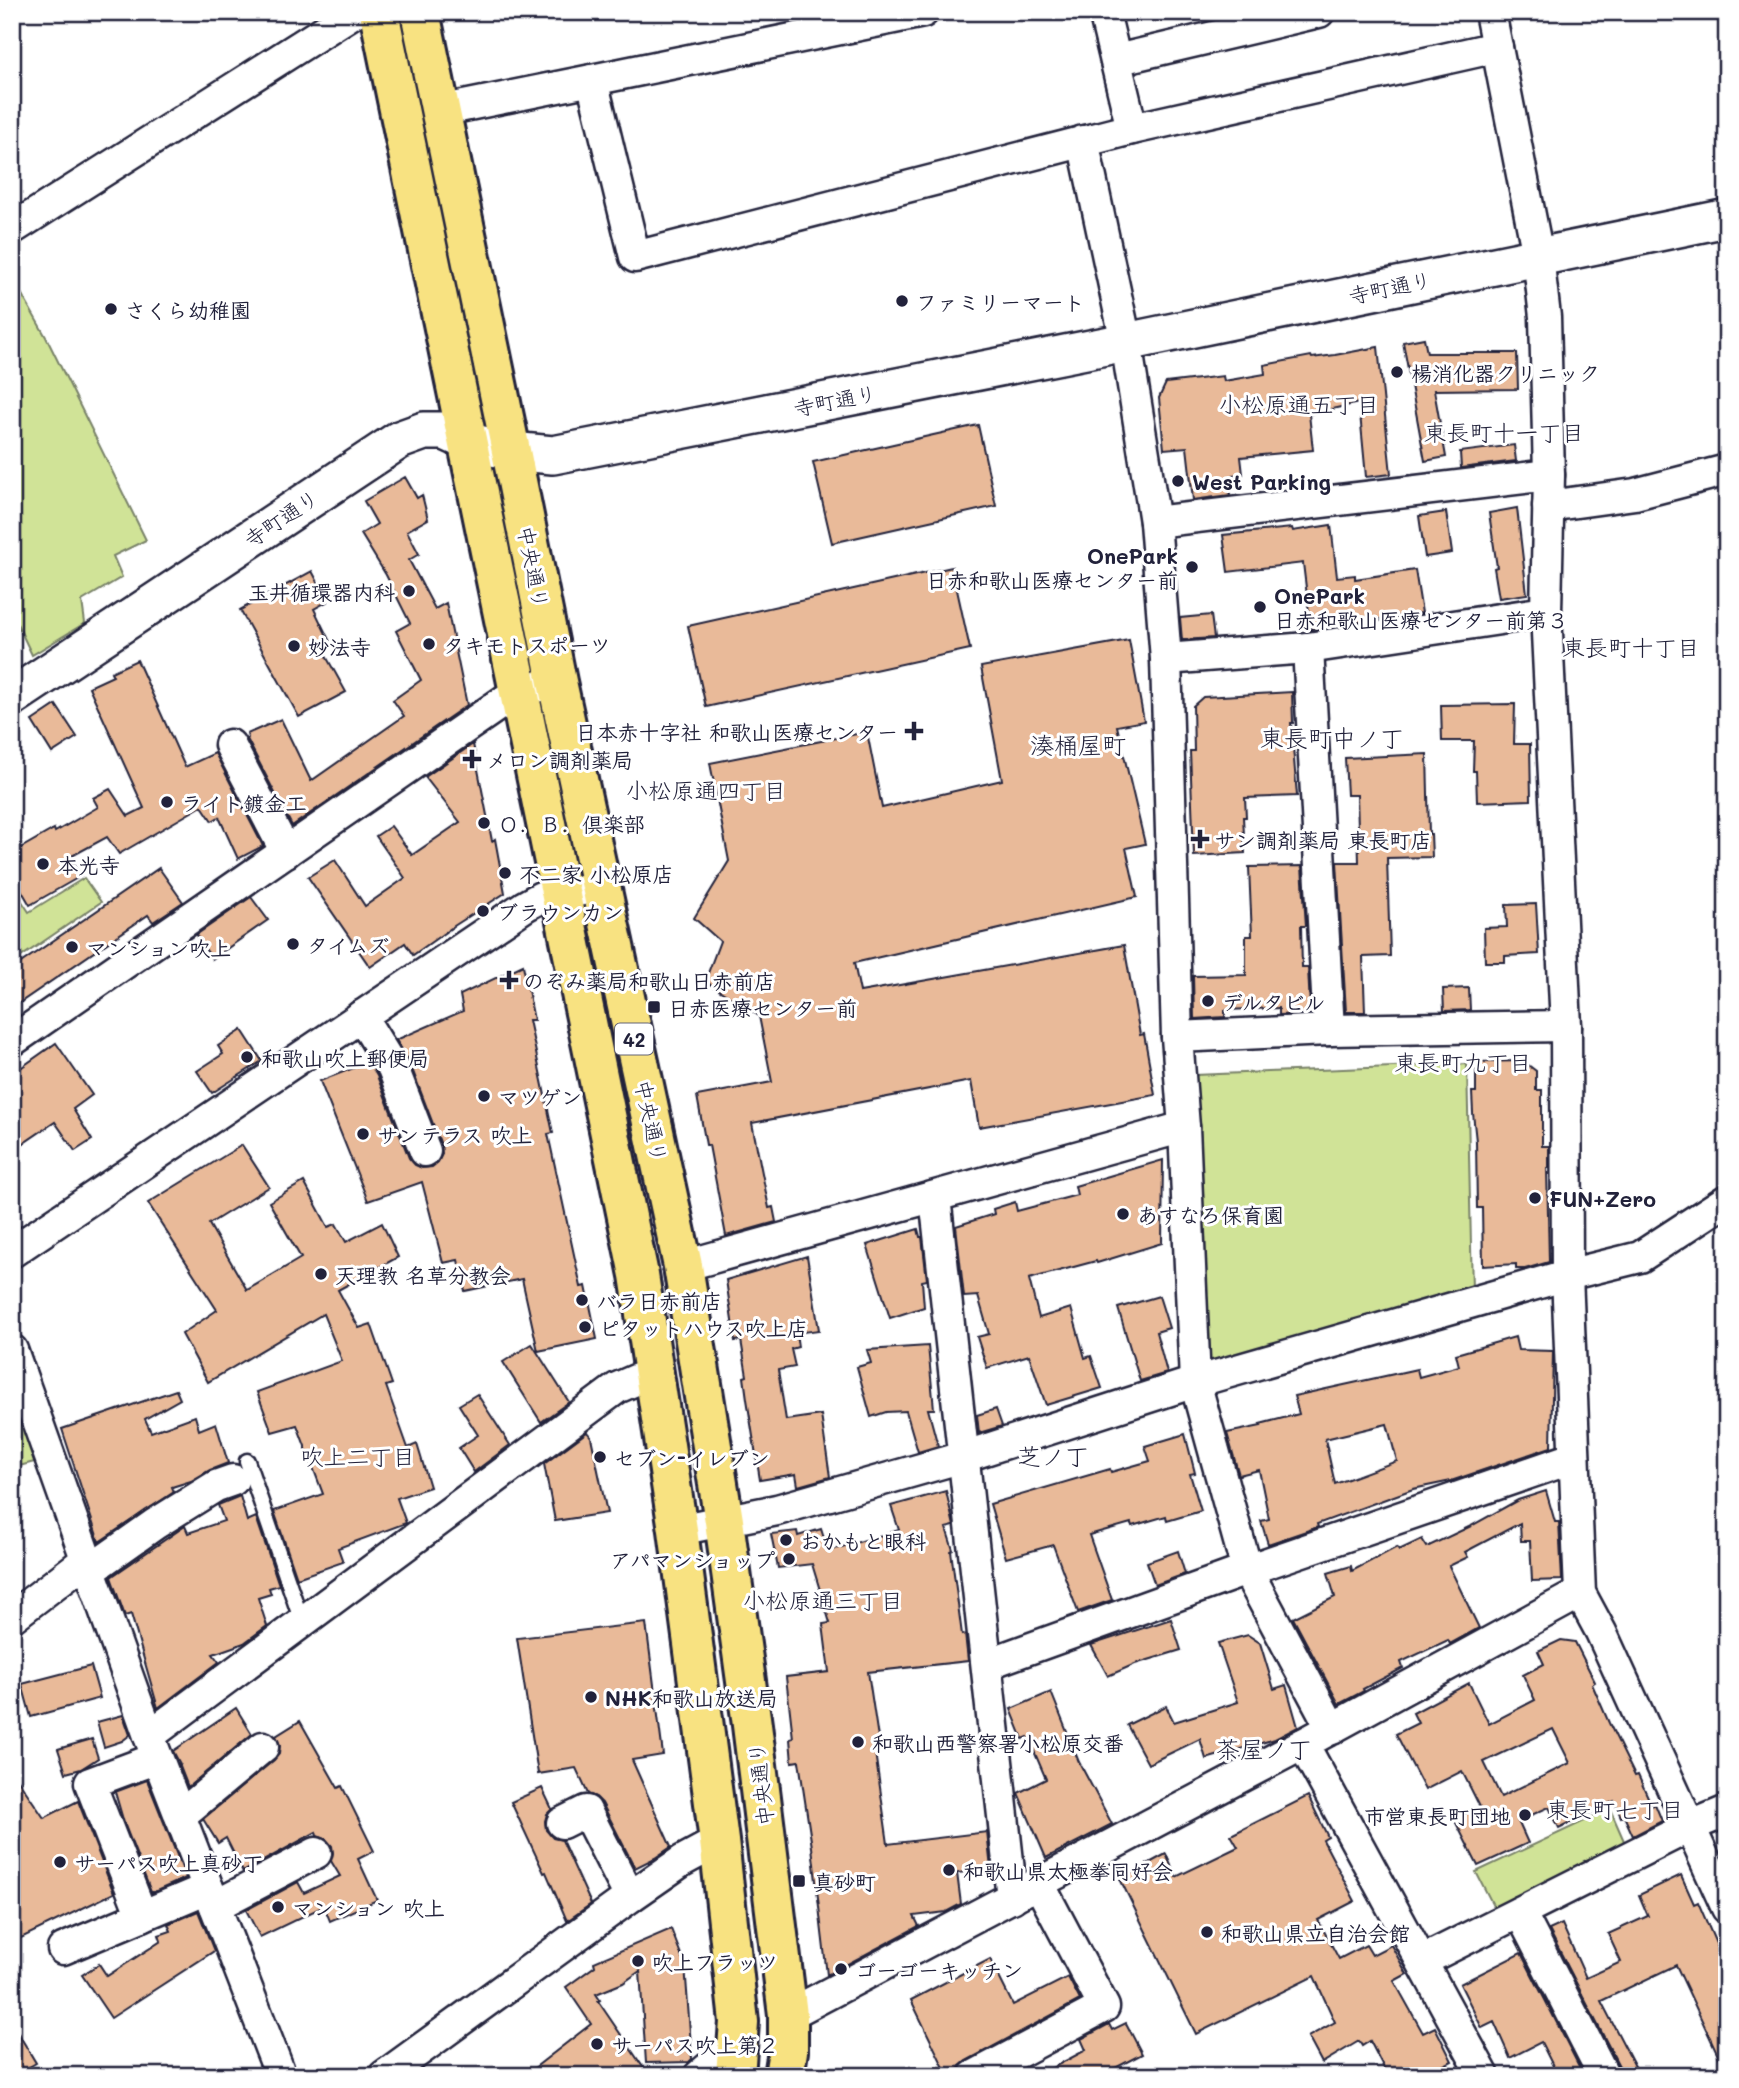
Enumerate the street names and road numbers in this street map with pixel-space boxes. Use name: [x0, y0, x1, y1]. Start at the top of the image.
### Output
street label: 寺町通り: [1346, 265, 1434, 309]
street label: 寺町通り: [791, 379, 879, 421]
street label: 寺町通り: [239, 483, 323, 553]
street label: 中央通り: [513, 523, 555, 611]
road number: 42: [615, 1023, 653, 1054]
street label: 中央通り: [630, 1077, 674, 1165]
street label: 中央通り: [741, 1741, 779, 1827]

